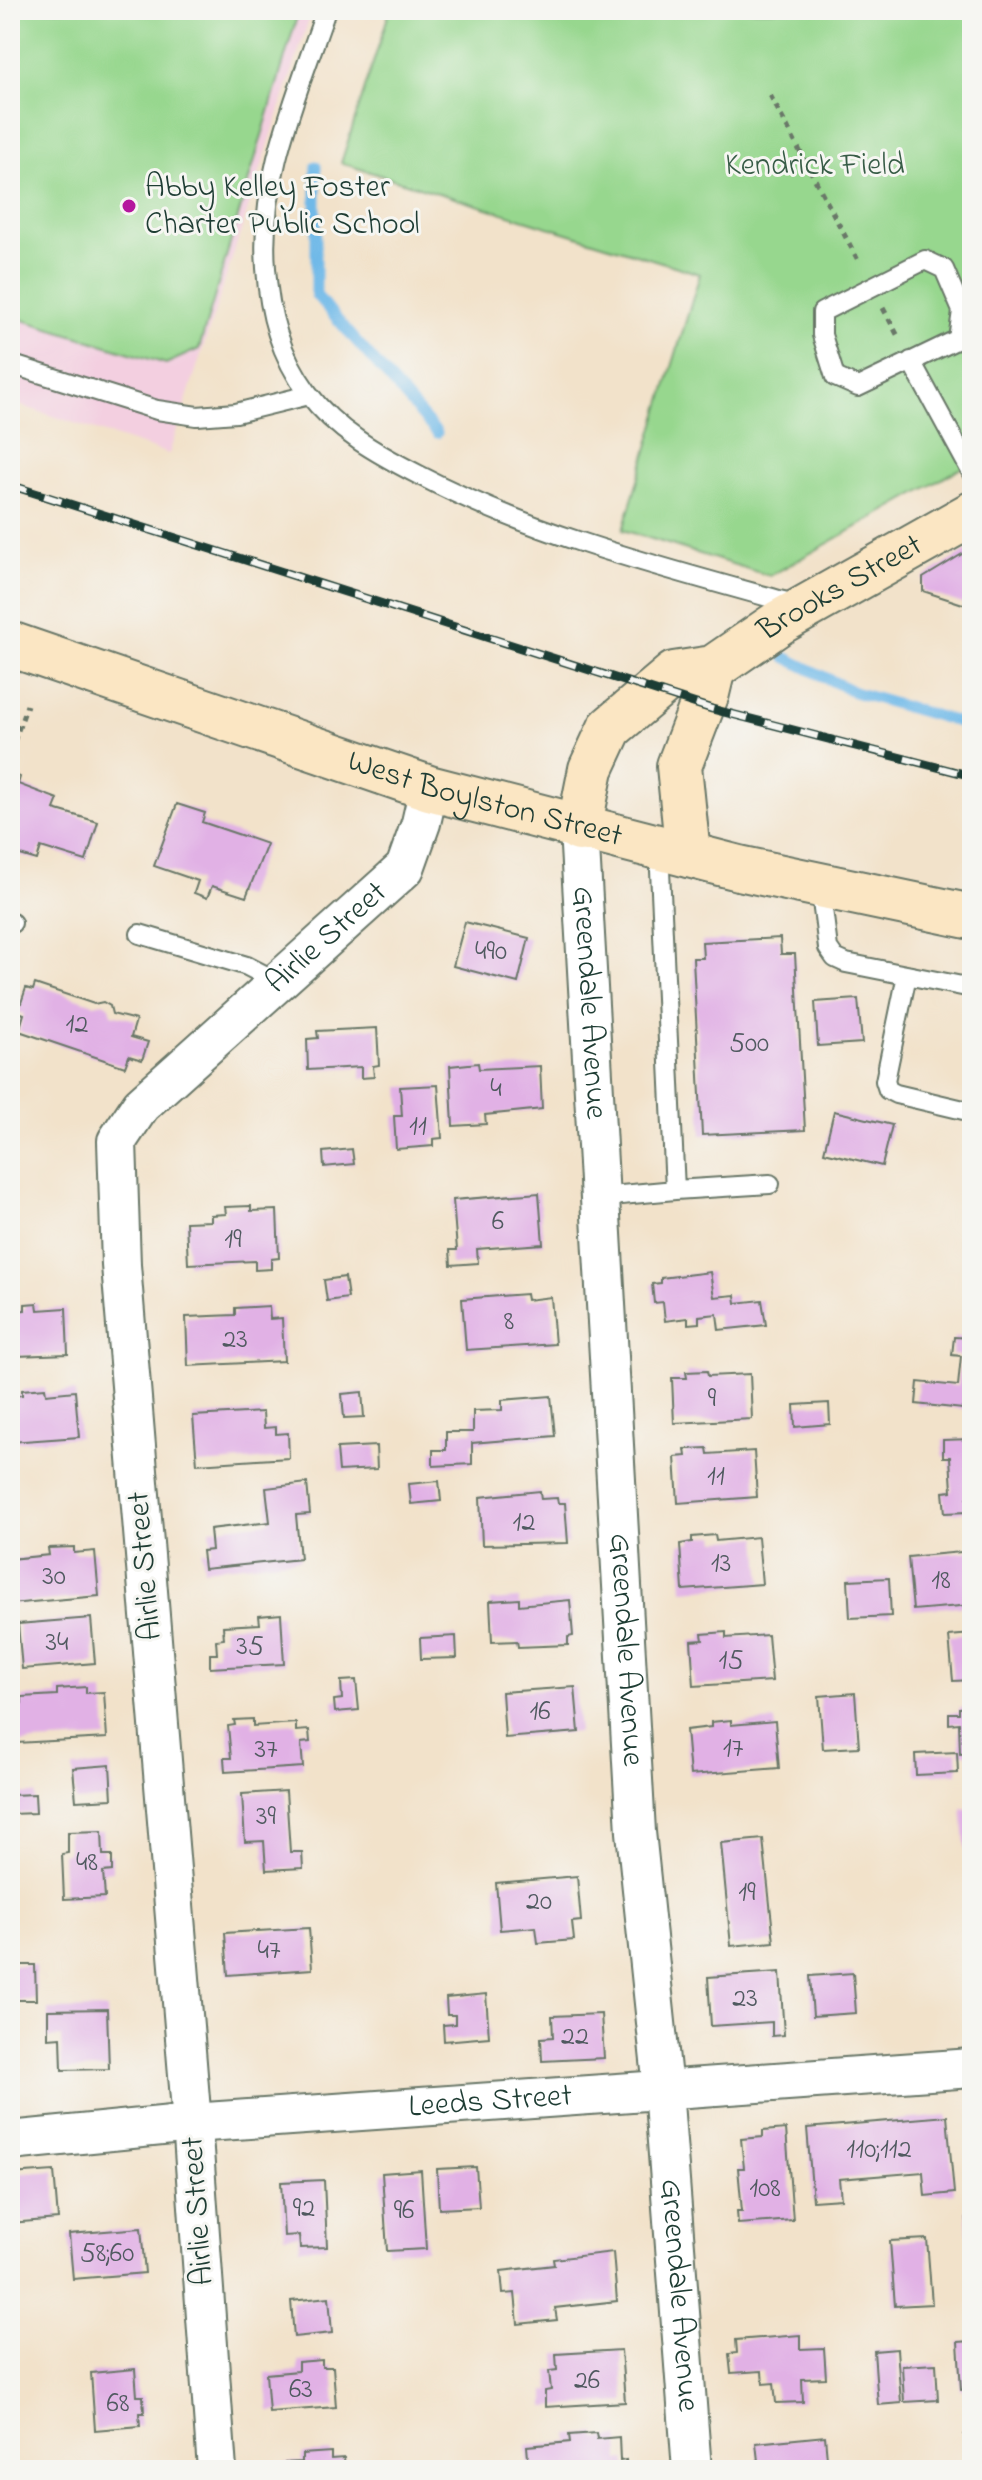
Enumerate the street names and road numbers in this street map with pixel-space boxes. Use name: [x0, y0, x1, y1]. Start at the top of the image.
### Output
street label: Brooks Street: [748, 523, 932, 655]
street label: West Boylston Street: [341, 738, 628, 860]
street label: Airlie Street: [256, 870, 398, 1006]
street label: Greendale Avenue: [559, 885, 619, 1121]
street label: Airlie Street: [116, 1489, 176, 1643]
street label: Greendale Avenue: [596, 1532, 656, 1768]
street label: Leeds Street: [407, 2073, 574, 2131]
street label: Airlie Street: [170, 2135, 228, 2287]
street label: Greendale Avenue: [646, 2177, 711, 2414]

